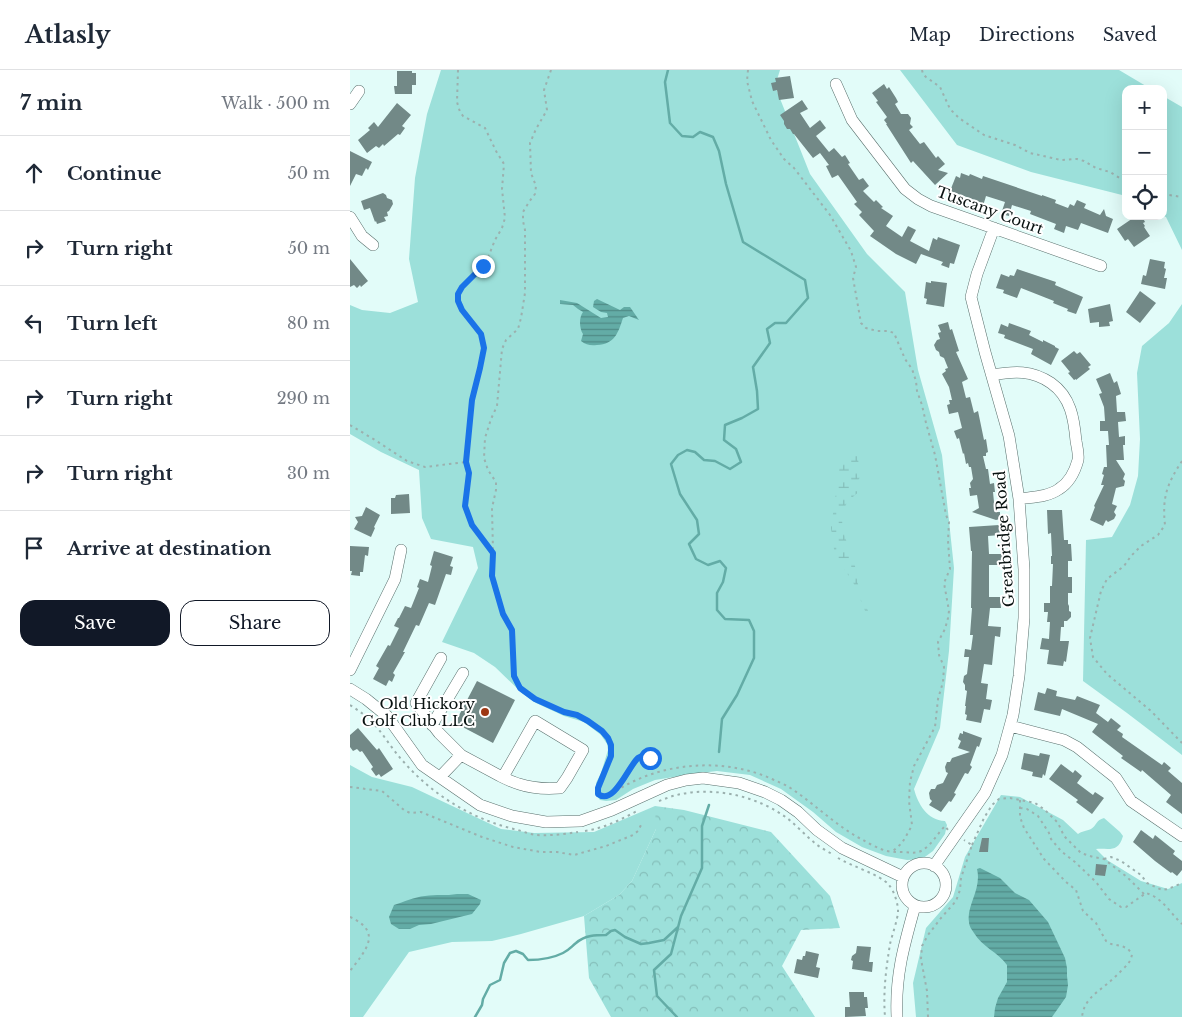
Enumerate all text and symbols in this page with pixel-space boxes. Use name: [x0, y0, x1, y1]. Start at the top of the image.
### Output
text: Atlasly: [25, 20, 111, 49]
text: Map: [909, 24, 951, 46]
text: Directions: [979, 24, 1075, 46]
text: Saved: [1103, 24, 1157, 46]
map controls: [1122, 85, 1167, 220]
button: +: [1122, 85, 1167, 130]
text: 7 min: [20, 90, 83, 116]
text: Walk · 500 m: [221, 93, 330, 113]
button: −: [1122, 130, 1167, 175]
icon: ahead: [20, 159, 48, 187]
text: Continue: [67, 162, 162, 185]
text: 50 m: [288, 163, 330, 183]
button: locate: [1122, 175, 1167, 220]
street label: Tuscany Court: [934, 182, 1046, 238]
icon: right: [20, 234, 48, 262]
text: Turn right: [67, 237, 173, 260]
text: 50 m: [288, 238, 330, 258]
route end: [472, 255, 495, 278]
icon: left: [20, 309, 48, 337]
text: Turn left: [67, 312, 158, 335]
text: 80 m: [287, 313, 330, 333]
icon: right: [20, 384, 48, 412]
text: Turn right: [67, 387, 173, 410]
text: 290 m: [277, 388, 330, 408]
icon: right: [20, 459, 48, 487]
text: Turn right: [67, 462, 173, 485]
text: 30 m: [287, 463, 330, 483]
street label: Greatbridge Road: [990, 470, 1018, 608]
icon: arrive: [20, 534, 48, 562]
text: Arrive at destination: [67, 537, 271, 560]
button: Save: [20, 600, 170, 646]
button: Share: [180, 600, 330, 646]
place label: Old Hickory Golf Club LLC: [362, 694, 475, 730]
marker: Old Hickory Golf Club LLC: [479, 706, 491, 718]
route start: [639, 747, 662, 770]

